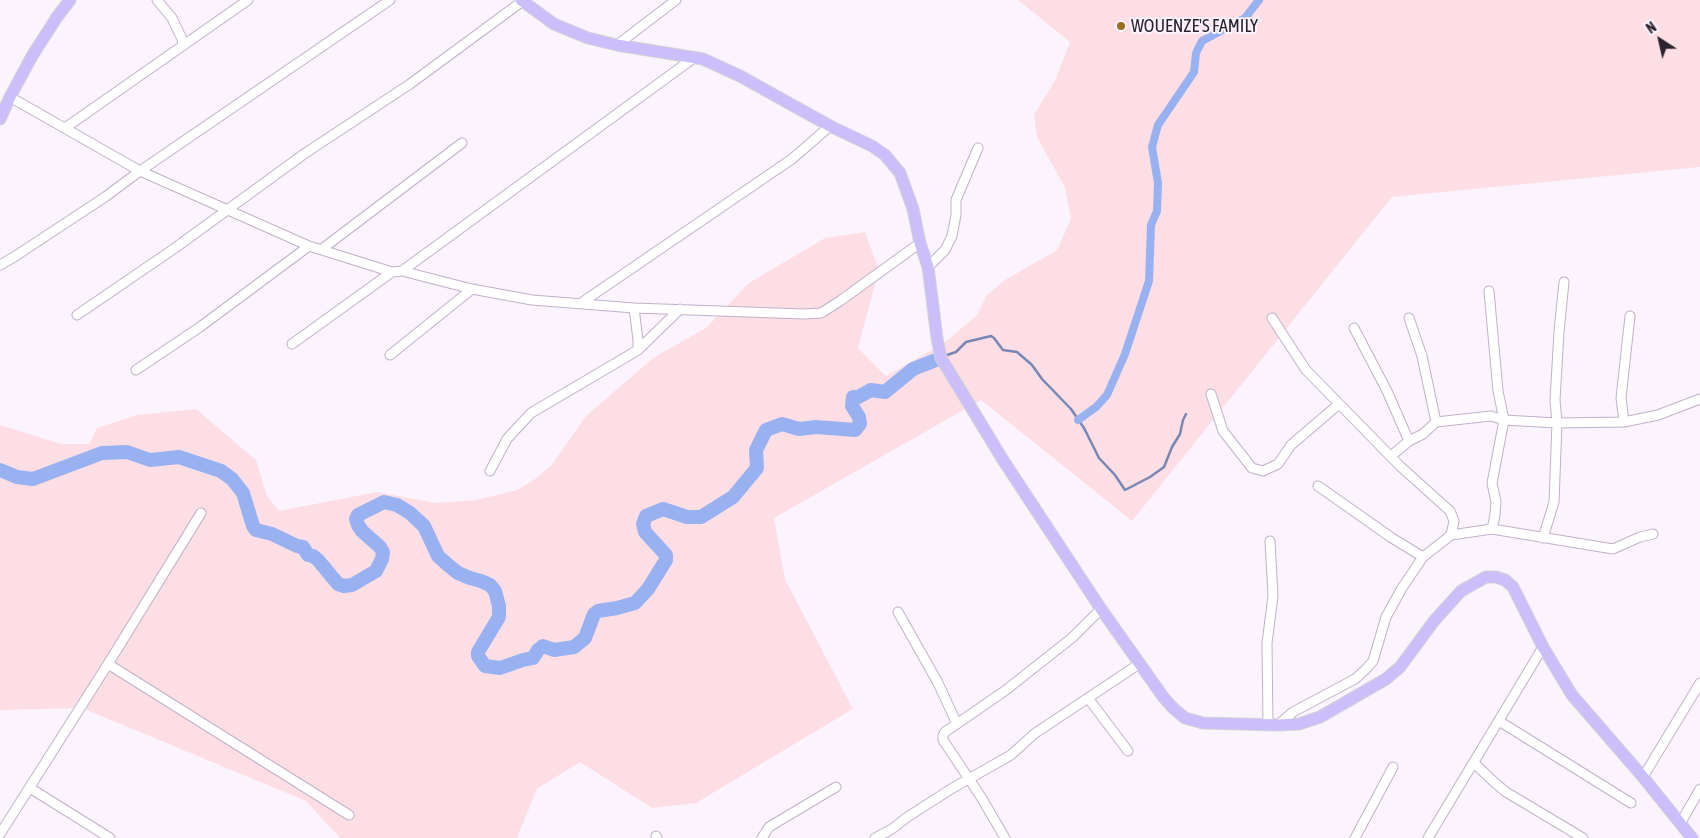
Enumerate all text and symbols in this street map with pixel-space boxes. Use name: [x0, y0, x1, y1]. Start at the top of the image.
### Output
place label: WOUENZE'S FAMILY: [1131, 15, 1258, 37]
north arrow: [1635, 15, 1685, 65]
text: N: [1643, 19, 1659, 37]
marker: WOUENZE'S FAMILY: [1115, 20, 1127, 32]

